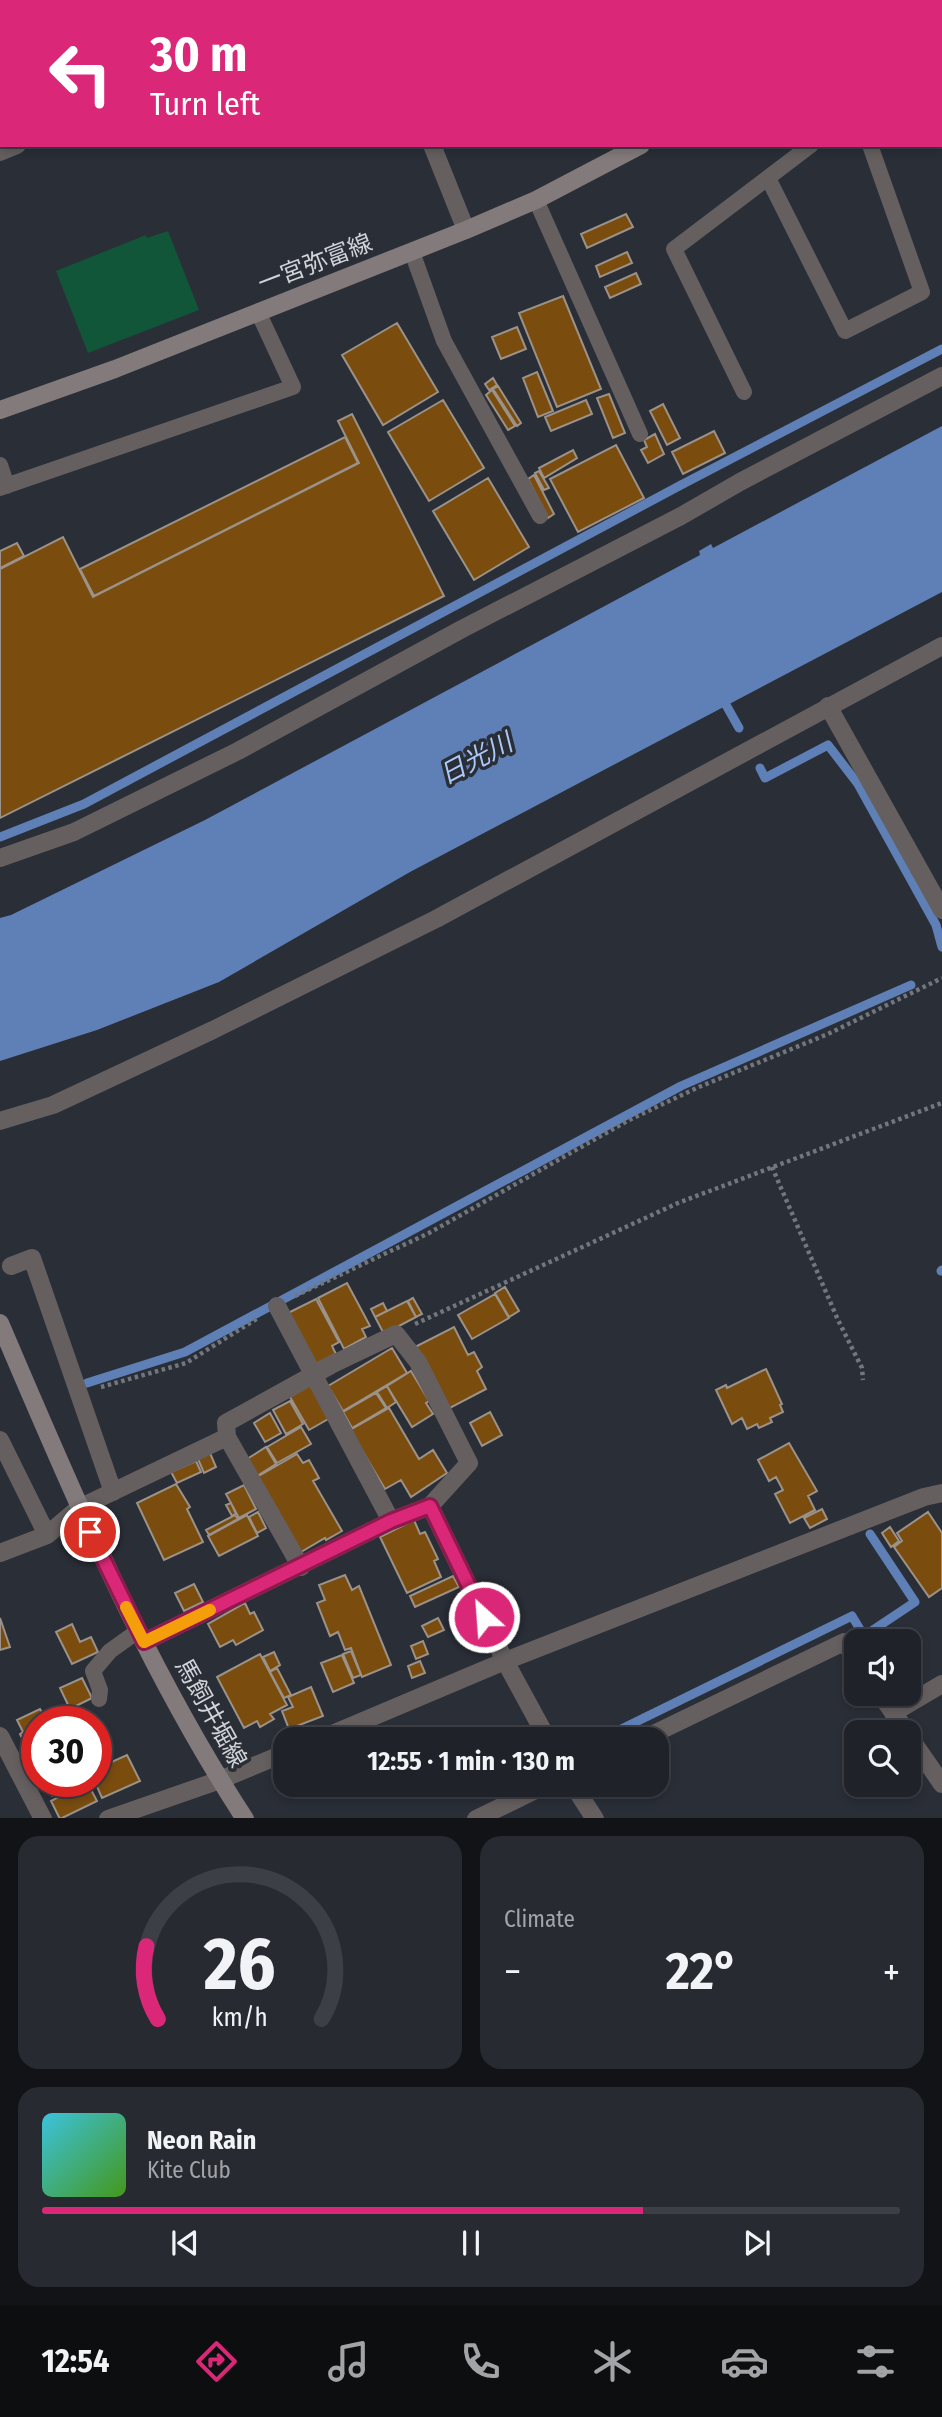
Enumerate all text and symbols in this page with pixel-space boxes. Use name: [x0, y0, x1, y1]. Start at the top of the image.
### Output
text: 30 m: [150, 25, 248, 84]
icon: left: [35, 28, 126, 119]
text: Turn left: [150, 85, 260, 123]
street label: 一宮弥富線: [254, 228, 376, 298]
water label: 日光川: [434, 726, 520, 791]
pin: [60, 1502, 120, 1562]
icon: arrive: [71, 1513, 109, 1551]
position arrow: [447, 1580, 521, 1654]
map controls: [844, 1629, 921, 1797]
button: sound: [844, 1629, 921, 1706]
street label: 馬飼井堀線: [170, 1654, 252, 1772]
speed limit sign: 30: [21, 1706, 112, 1797]
button: search: [844, 1720, 921, 1797]
text: 12:55 · 1 min · 130 m: [367, 1746, 575, 1777]
text: Climate: [504, 1905, 575, 1933]
text: 26: [203, 1921, 276, 2008]
text: 22°: [666, 1940, 738, 2003]
text: −: [504, 1949, 521, 1995]
text: +: [883, 1949, 900, 1995]
text: km/h: [212, 2002, 268, 2032]
text: Neon Rain: [147, 2125, 256, 2156]
text: Kite Club: [147, 2156, 231, 2184]
icon: previous: [166, 2224, 204, 2262]
icon: pause: [452, 2224, 490, 2262]
icon: next: [738, 2224, 776, 2262]
icon: directions: [192, 2337, 241, 2386]
icon: music: [324, 2337, 373, 2386]
icon: phone: [456, 2337, 505, 2386]
icon: climate: [588, 2337, 637, 2386]
icon: car: [720, 2337, 769, 2386]
icon: filters: [851, 2337, 900, 2386]
text: 12:54: [41, 2342, 110, 2380]

